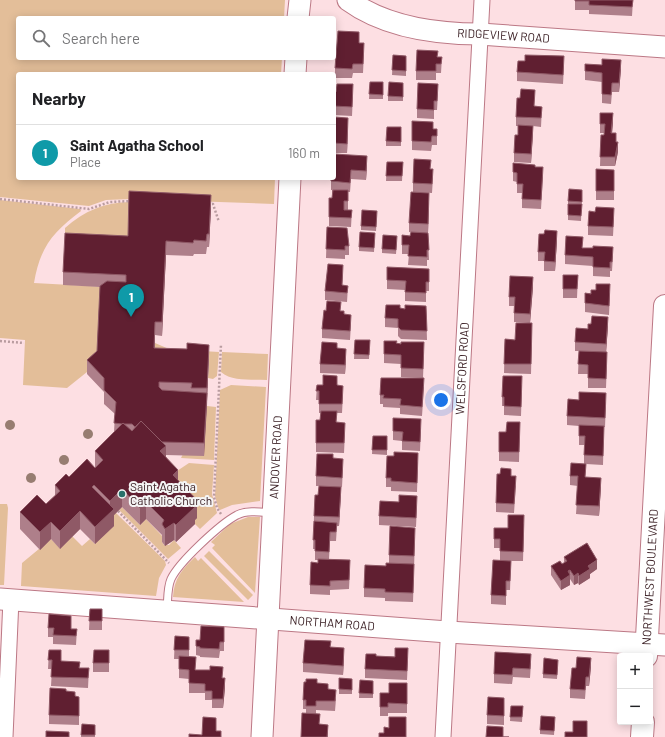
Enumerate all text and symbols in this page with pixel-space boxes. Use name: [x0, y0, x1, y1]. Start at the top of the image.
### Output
search box: [16, 16, 336, 60]
street label: RIDGEVIEW ROAD: [457, 25, 550, 45]
icon: search: [30, 27, 52, 49]
text: Search here: [62, 29, 140, 47]
text: Nearby: [32, 88, 86, 108]
text: Saint Agatha School: [70, 136, 204, 154]
text: 1: [43, 145, 47, 161]
text: 160 m: [288, 145, 320, 161]
text: Place: [70, 154, 101, 170]
pin: 1: [118, 284, 144, 317]
street label: WELSFORD ROAD: [452, 322, 471, 415]
your location: [431, 390, 451, 410]
street label: ANDOVER ROAD: [266, 415, 284, 499]
place label: Saint Agatha Catholic Church: [130, 479, 212, 507]
marker: Saint Agatha Catholic Church: [117, 489, 127, 499]
street label: NORTHWEST BOULEVARD: [639, 509, 660, 646]
street label: NORTHAM ROAD: [289, 612, 375, 633]
map controls: [617, 653, 653, 725]
button: +: [617, 653, 653, 689]
button: −: [617, 689, 653, 725]

